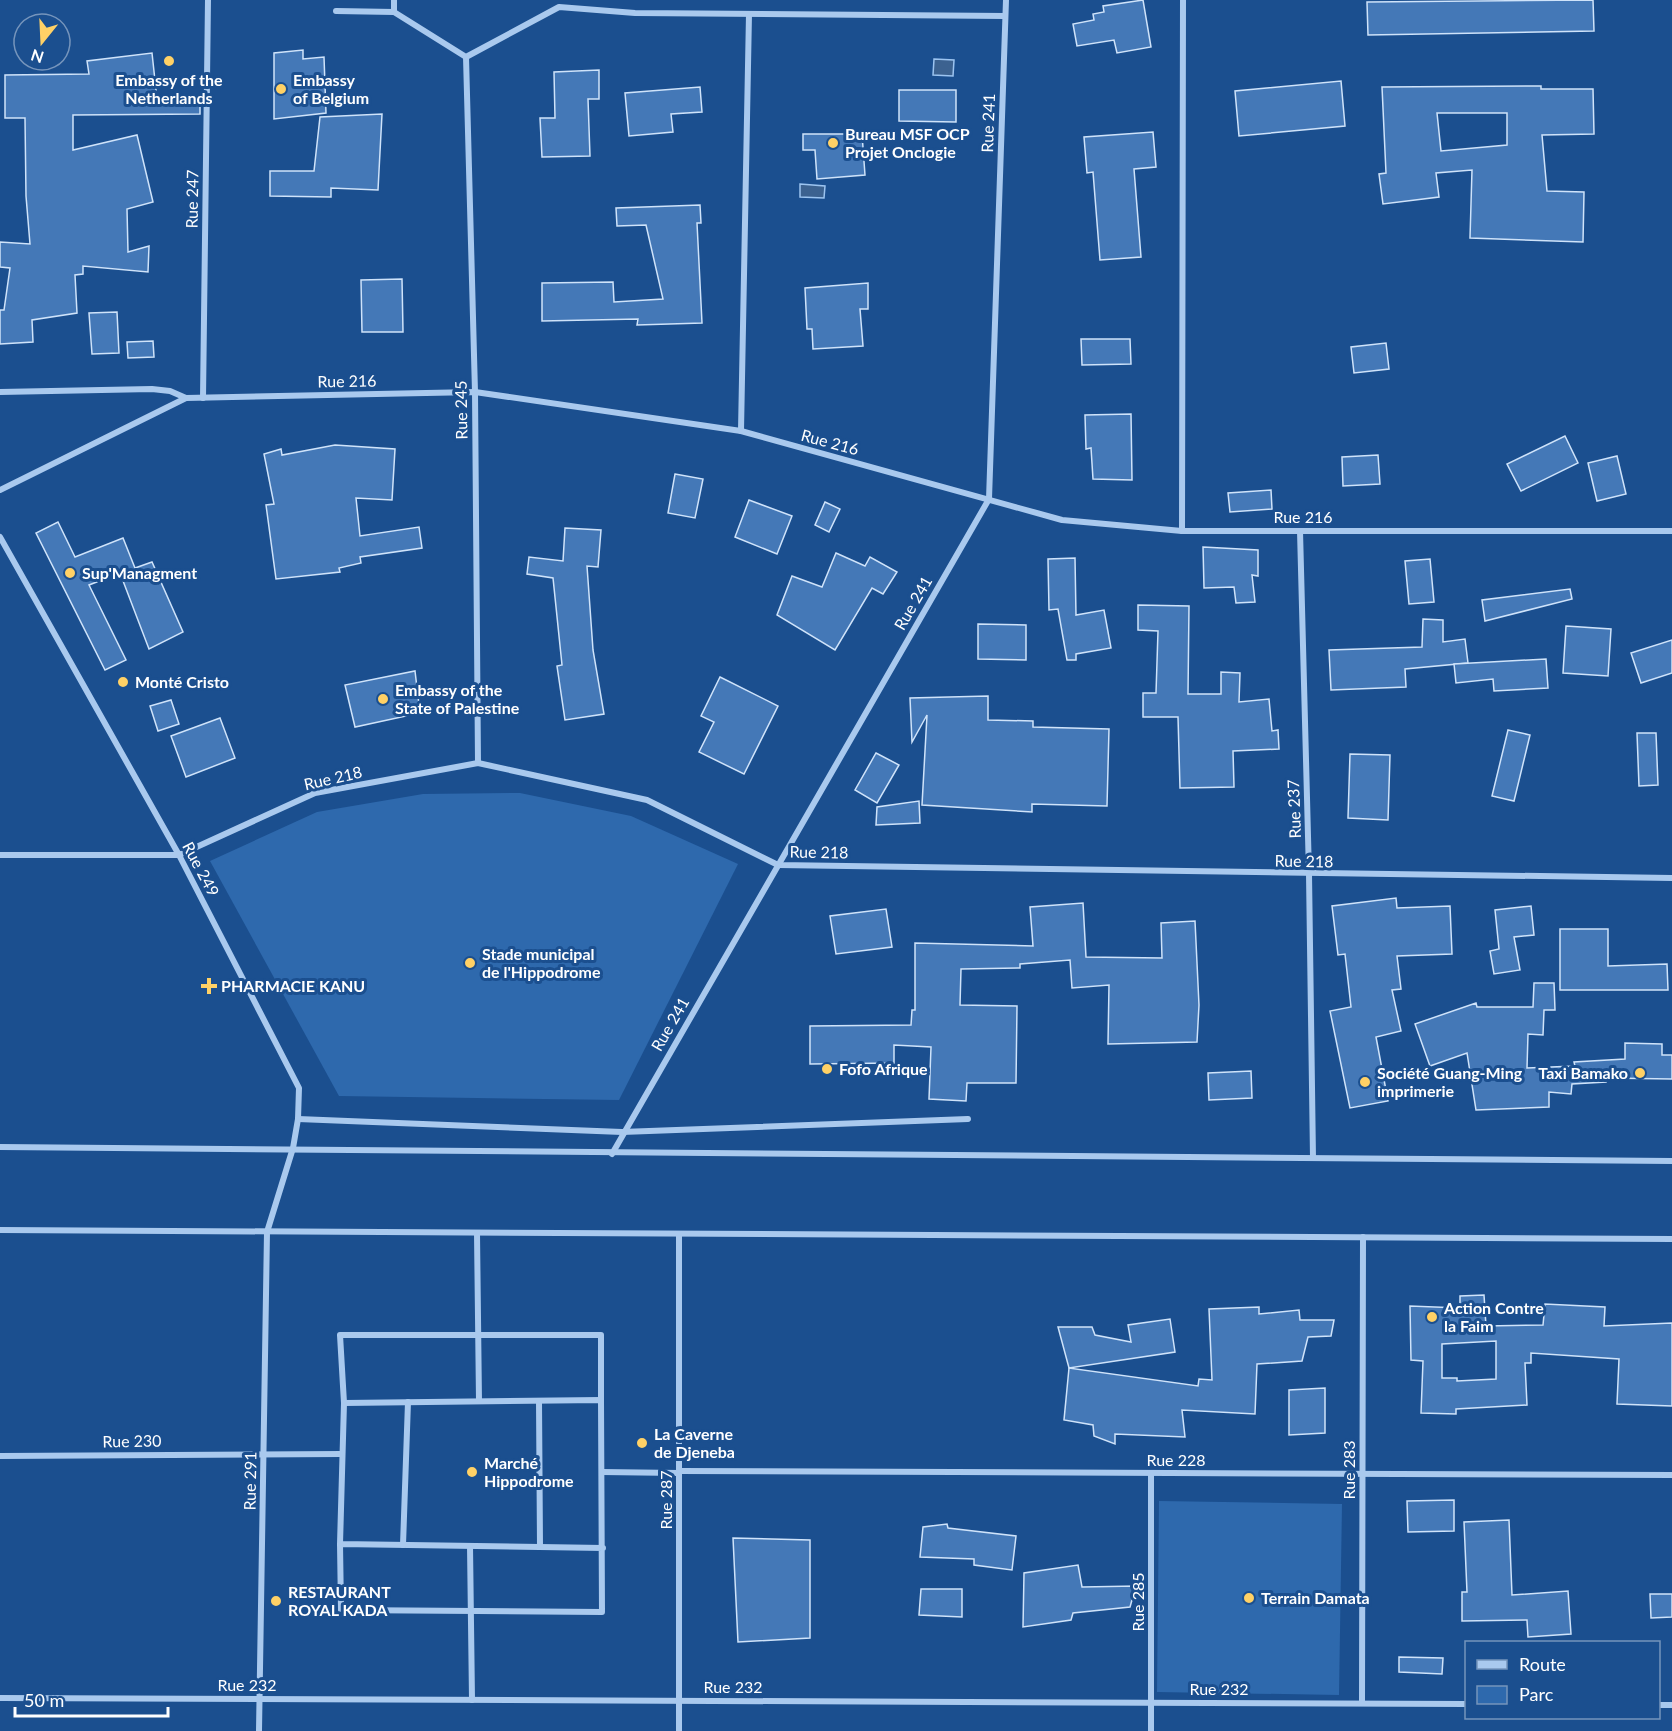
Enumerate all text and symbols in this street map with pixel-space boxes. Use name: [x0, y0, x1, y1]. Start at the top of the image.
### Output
north arrow: [12, 12, 72, 72]
text: N: [28, 46, 46, 68]
marker: Embassy of the Netherlands: [162, 54, 176, 68]
place label: Embassy of the Netherlands: [115, 70, 223, 107]
place label: Embassy of Belgium: [293, 70, 369, 107]
marker: Embassy of Belgium: [274, 82, 288, 96]
street label: Rue 241: [977, 93, 998, 153]
place label: Bureau MSF OCP Projet Onclogie: [845, 124, 970, 161]
marker: Bureau MSF OCP Projet Onclogie: [826, 136, 840, 150]
street label: Rue 247: [181, 169, 202, 229]
street label: Rue 216: [317, 370, 377, 391]
street label: Rue 245: [450, 380, 471, 440]
street label: Rue 216: [799, 425, 861, 458]
street label: Rue 216: [1274, 507, 1333, 526]
place label: Sup'Managment: [82, 563, 197, 582]
marker: Sup'Managment: [63, 566, 77, 580]
street label: Rue 241: [890, 572, 936, 633]
place label: Monté Cristo: [135, 672, 229, 691]
marker: Monté Cristo: [116, 675, 130, 689]
place label: Embassy of the State of Palestine: [395, 680, 520, 717]
marker: Embassy of the State of Palestine: [376, 692, 390, 706]
street label: Rue 218: [302, 762, 364, 793]
street label: Rue 237: [1283, 779, 1304, 839]
street label: Rue 249: [179, 838, 224, 899]
street label: Rue 218: [789, 841, 849, 862]
street label: Rue 218: [1274, 850, 1334, 871]
place label: Stade municipal de l'Hippodrome: [482, 944, 601, 981]
marker: Stade municipal de l'Hippodrome: [463, 956, 477, 970]
place label: PHARMACIE KANU: [221, 976, 365, 995]
marker: PHARMACIE KANU: [202, 979, 216, 993]
street label: Rue 241: [647, 993, 693, 1054]
place label: Fofo Afrique: [839, 1059, 928, 1078]
marker: Fofo Afrique: [820, 1062, 834, 1076]
place label: Société Guang-Ming imprimerie: [1377, 1063, 1523, 1100]
place label: Taxi Bamako: [1538, 1063, 1628, 1082]
marker: Taxi Bamako: [1633, 1066, 1647, 1080]
marker: Société Guang-Ming imprimerie: [1358, 1075, 1372, 1089]
place label: Action Contre la Faim: [1443, 1298, 1544, 1335]
marker: Action Contre la Faim: [1425, 1310, 1439, 1324]
place label: La Caverne de Djeneba: [654, 1424, 735, 1461]
street label: Rue 230: [102, 1430, 162, 1451]
marker: La Caverne de Djeneba: [635, 1436, 649, 1450]
street label: Rue 283: [1339, 1441, 1358, 1500]
street label: Rue 228: [1147, 1450, 1206, 1469]
street label: Rue 291: [239, 1451, 260, 1511]
place label: Marché Hippodrome: [484, 1453, 574, 1490]
marker: Marché Hippodrome: [465, 1465, 479, 1479]
street label: Rue 287: [656, 1471, 675, 1530]
street label: Rue 285: [1128, 1573, 1147, 1632]
place label: RESTAURANT ROYAL KADA: [288, 1582, 391, 1619]
place label: Terrain Damata: [1261, 1588, 1370, 1607]
marker: Terrain Damata: [1242, 1591, 1256, 1605]
marker: RESTAURANT ROYAL KADA: [269, 1594, 283, 1608]
legend: [1465, 1641, 1660, 1719]
text: Route: [1519, 1653, 1566, 1675]
street label: Rue 232: [218, 1675, 277, 1694]
street label: Rue 232: [704, 1677, 763, 1696]
street label: Rue 232: [1190, 1679, 1249, 1698]
scale bar: [15, 1680, 168, 1718]
text: Parc: [1519, 1683, 1554, 1705]
text: 50 m: [24, 1689, 64, 1711]

